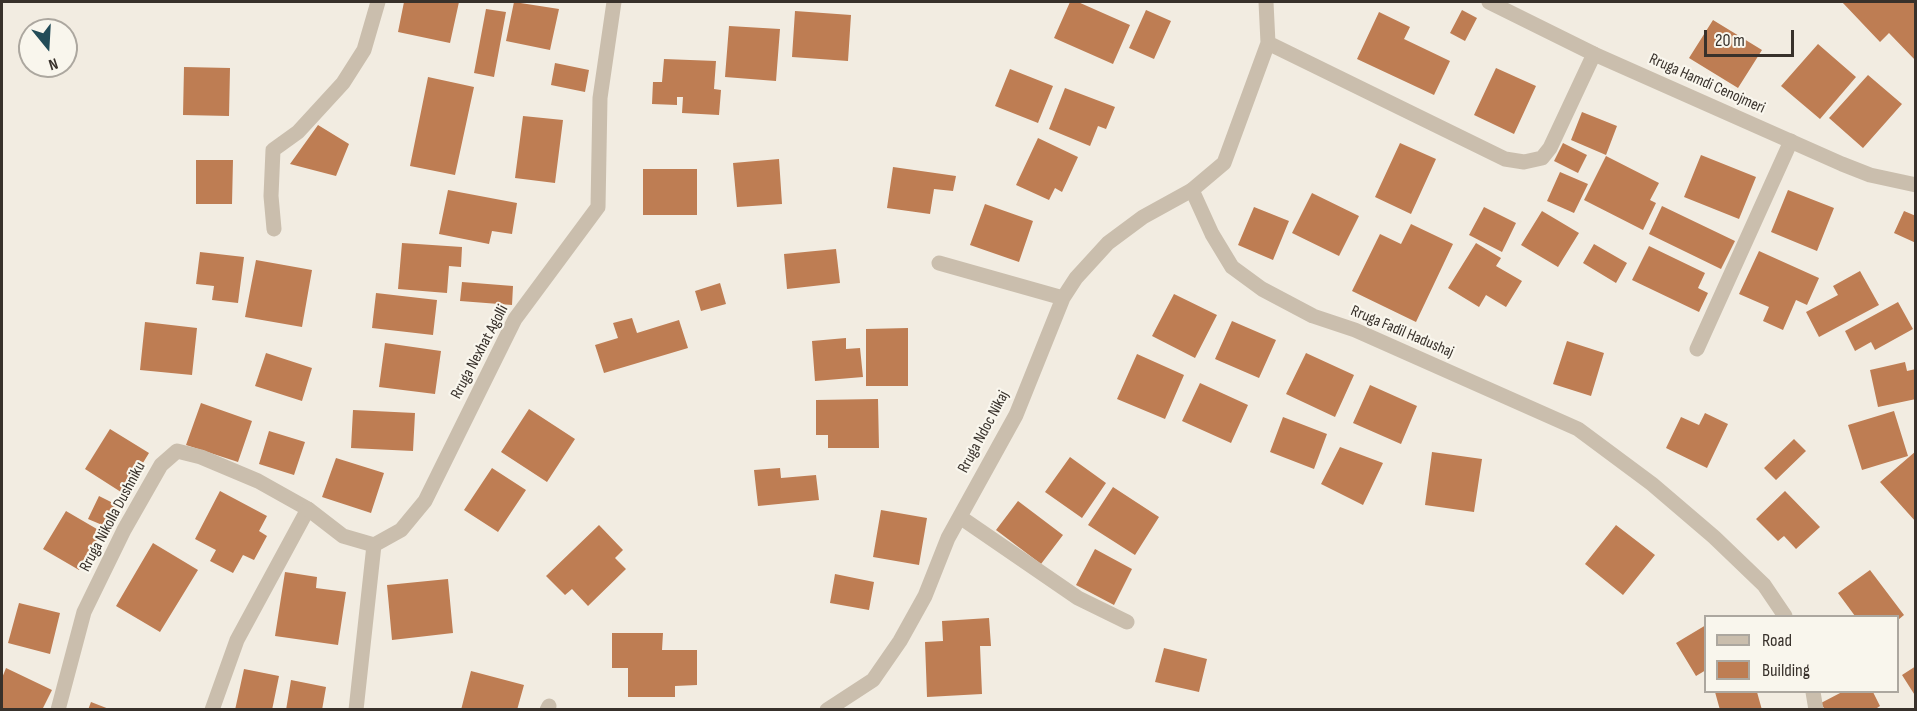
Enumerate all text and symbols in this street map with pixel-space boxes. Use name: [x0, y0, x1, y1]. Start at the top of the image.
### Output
north arrow: [18, 18, 78, 78]
scale bar: [1707, 18, 1797, 56]
text: 20 m: [1715, 30, 1745, 51]
street label: Rruga Hamdi Cenojmeri: [1646, 50, 1768, 118]
text: N: [46, 53, 60, 74]
street label: Rruga Nexhat Agolli: [447, 302, 513, 402]
street label: Rruga Fadil Hadushaj: [1348, 302, 1456, 362]
street label: Rruga Ndoc Nikaj: [954, 388, 1014, 476]
street label: Rruga Nikolla Dushniku: [76, 459, 150, 575]
legend: [1704, 615, 1899, 693]
text: Road: [1762, 630, 1792, 651]
text: Building: [1762, 660, 1810, 681]

